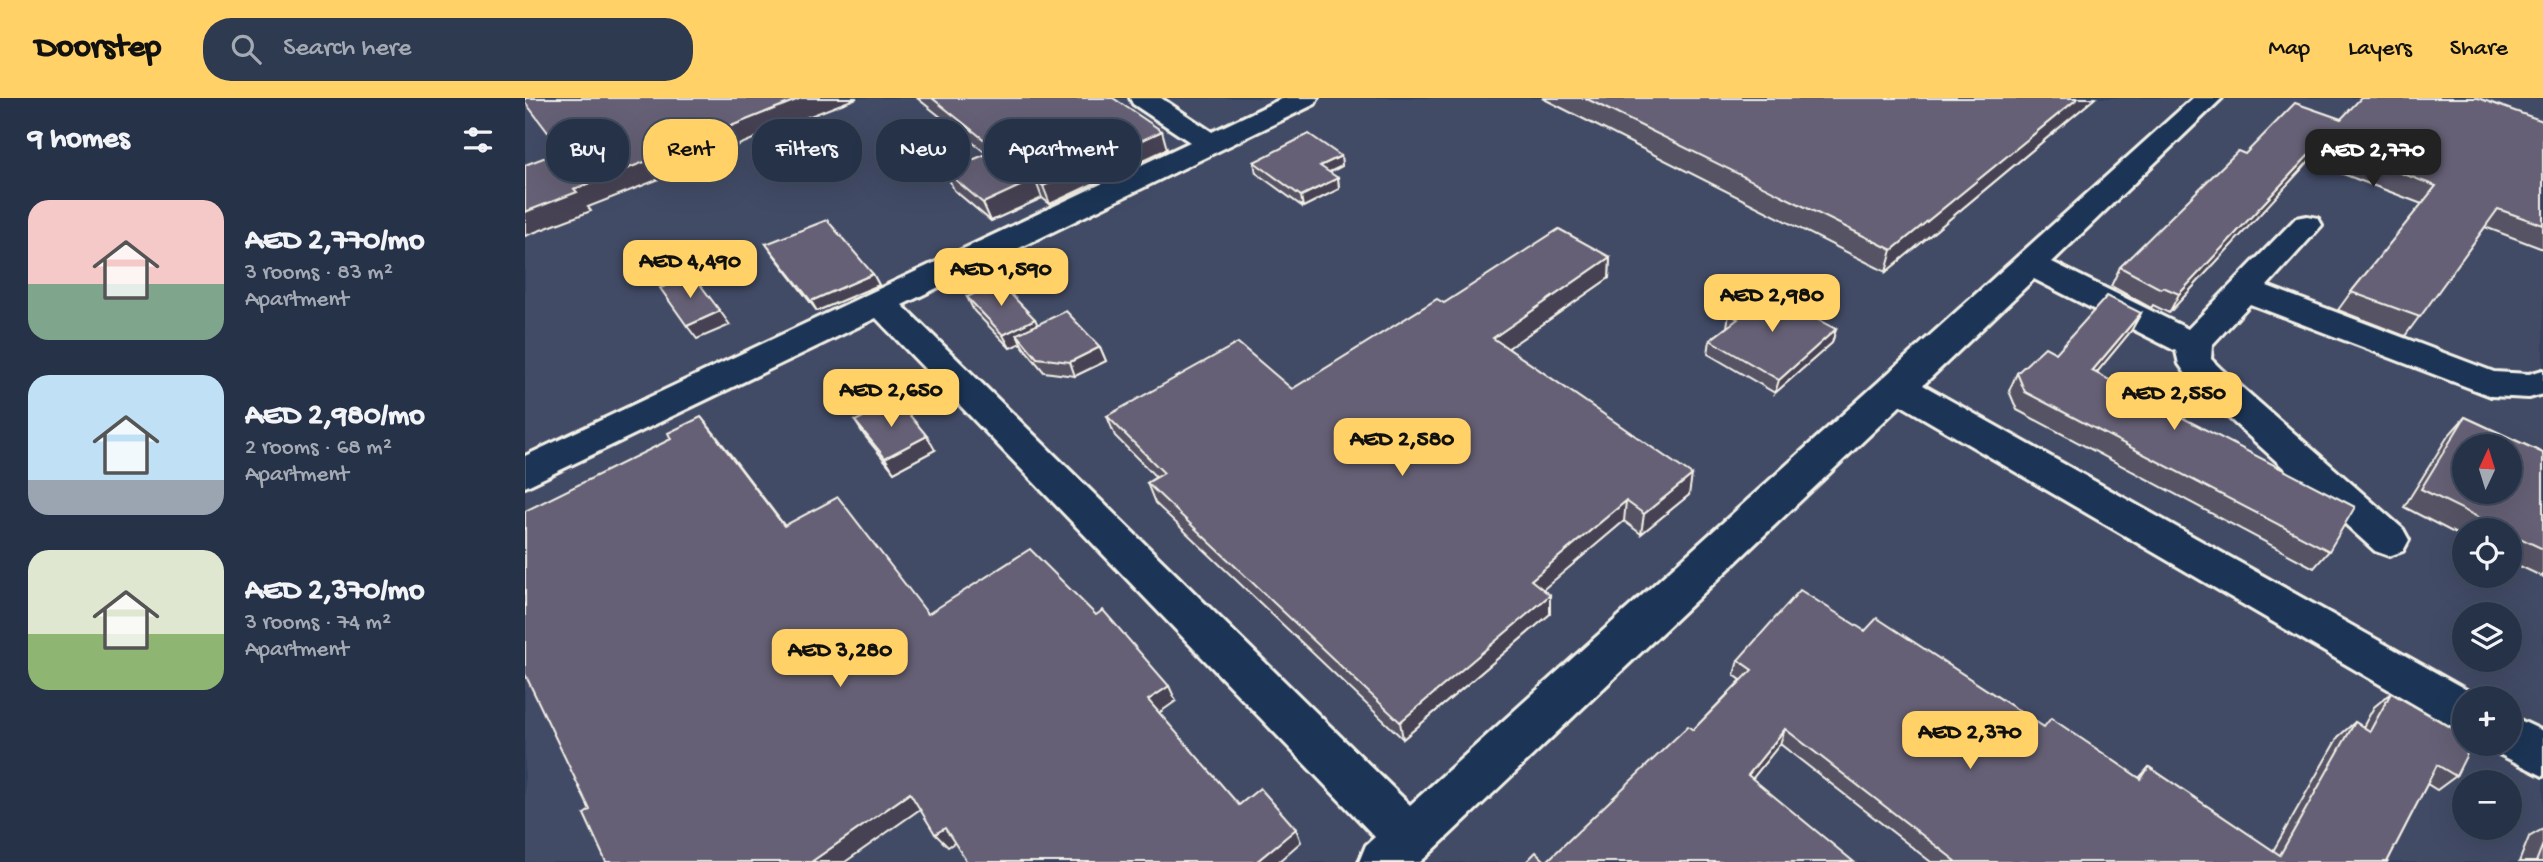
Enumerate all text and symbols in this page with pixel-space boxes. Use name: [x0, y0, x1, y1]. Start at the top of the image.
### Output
search box: [203, 18, 693, 81]
text: Doorstep: [35, 30, 161, 68]
icon: search: [227, 30, 265, 68]
text: Search here: [283, 34, 411, 65]
text: Map: [2268, 35, 2310, 64]
text: Layers: [2348, 35, 2412, 64]
text: Share: [2450, 35, 2508, 64]
chip: Buy: [546, 119, 629, 182]
chip: Rent: [643, 119, 738, 182]
chip: Filters: [752, 119, 862, 182]
chip: New: [876, 119, 970, 182]
chip: Apartment: [984, 119, 1141, 182]
icon: filters: [459, 121, 497, 159]
text: 9 homes: [28, 123, 130, 158]
pin: AED 2,770: [2293, 130, 2453, 189]
text: AED 2,770: [2321, 138, 2425, 165]
text: AED 2,770/mo: [245, 225, 425, 260]
icon: home: [84, 228, 168, 312]
pin: AED 4,490: [610, 240, 770, 300]
pin: AED 1,590: [921, 248, 1081, 308]
text: AED 4,490: [639, 249, 741, 276]
text: AED 1,590: [950, 257, 1052, 284]
text: 3 rooms · 83 m²: [245, 260, 393, 287]
pin: AED 2,980: [1692, 274, 1852, 334]
text: AED 2,980: [1720, 283, 1824, 310]
text: Apartment: [245, 287, 349, 314]
pin: AED 2,650: [811, 370, 971, 429]
pin: AED 2,550: [2094, 372, 2254, 432]
text: AED 2,650: [839, 378, 943, 405]
text: AED 2,550: [2122, 381, 2226, 408]
text: AED 2,980/mo: [245, 400, 425, 435]
icon: home: [84, 403, 168, 487]
pin: AED 2,580: [1322, 418, 1482, 478]
text: AED 2,580: [1350, 427, 1454, 454]
north arrow: [2452, 434, 2522, 504]
map controls: [2452, 434, 2522, 840]
text: 2 rooms · 68 m²: [245, 435, 392, 462]
text: Apartment: [245, 462, 349, 489]
button: locate: [2452, 518, 2522, 588]
text: AED 2,370/mo: [245, 575, 424, 610]
icon: home: [84, 578, 168, 662]
button: layers: [2452, 602, 2522, 672]
text: 3 rooms · 74 m²: [245, 610, 391, 637]
pin: AED 3,280: [760, 630, 920, 689]
text: Apartment: [245, 637, 349, 664]
text: AED 3,280: [788, 638, 892, 665]
button: +: [2452, 686, 2522, 756]
pin: AED 2,370: [1890, 712, 2050, 771]
text: AED 2,370: [1918, 720, 2022, 747]
button: −: [2452, 770, 2522, 840]

